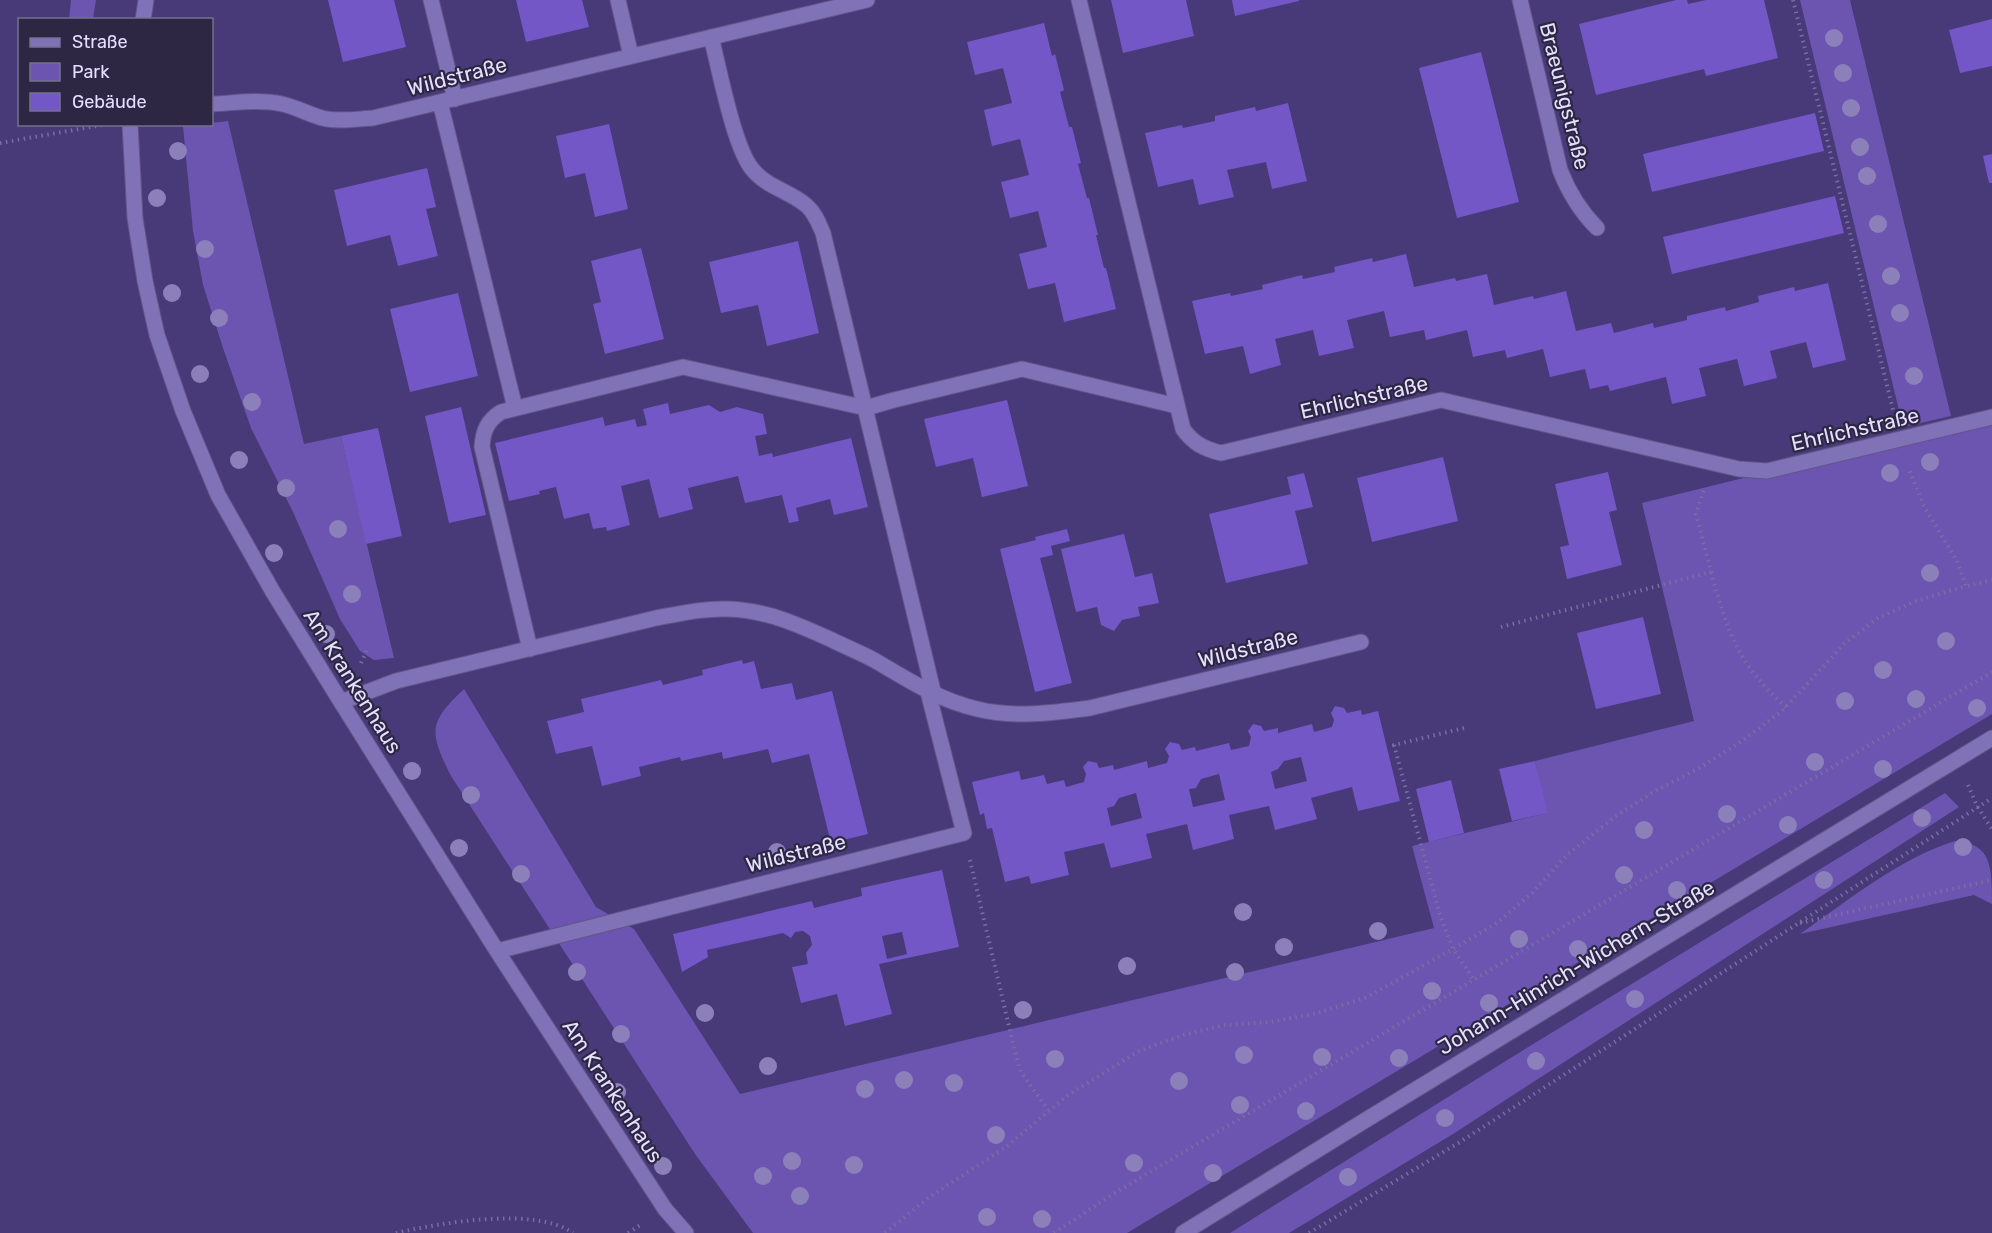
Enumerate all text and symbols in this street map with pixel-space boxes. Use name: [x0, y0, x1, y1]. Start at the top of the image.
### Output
legend: [18, 18, 213, 126]
street label: Braeunigstraße: [1535, 20, 1595, 172]
text: Straße: [72, 31, 128, 53]
street label: Wildstraße: [405, 52, 509, 100]
text: Park: [72, 61, 110, 83]
text: Gebäude: [72, 91, 147, 113]
street label: Ehrlichstraße: [1298, 370, 1430, 424]
street label: Ehrlichstraße: [1789, 402, 1921, 456]
street label: Am Krankenhaus: [299, 604, 407, 758]
street label: Wildstraße: [1196, 624, 1300, 672]
street label: Wildstraße: [744, 829, 848, 877]
street label: Johann-Hinrich-Wichern-Straße: [1433, 874, 1719, 1060]
street label: Am Krankenhaus: [558, 1015, 668, 1167]

